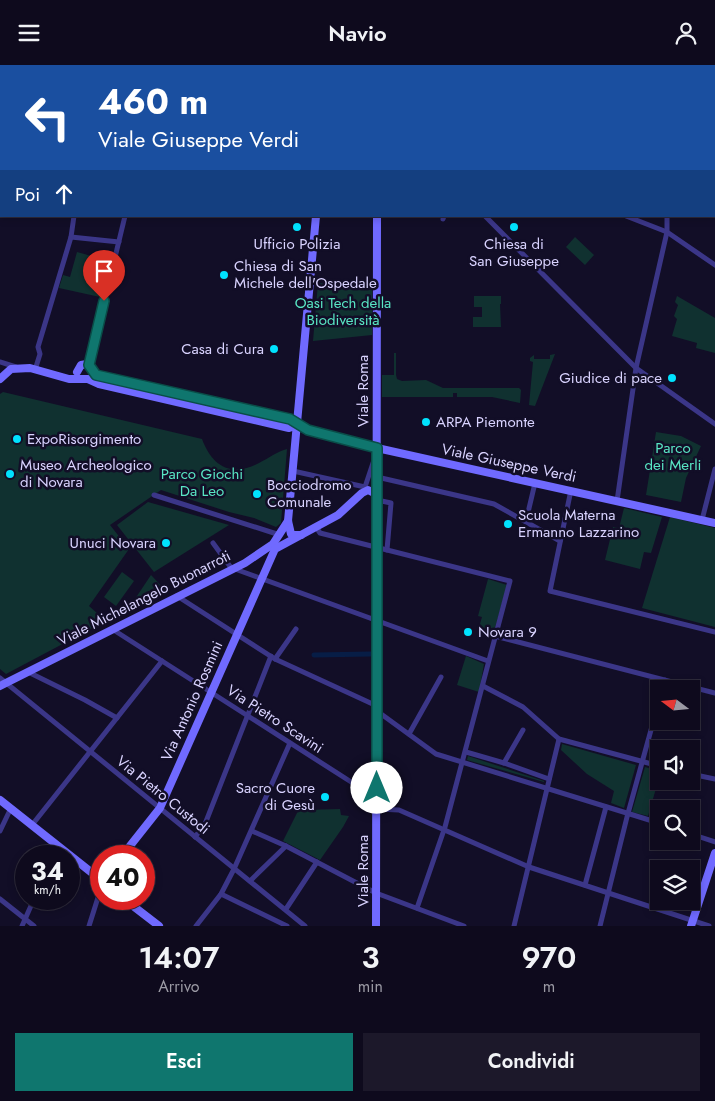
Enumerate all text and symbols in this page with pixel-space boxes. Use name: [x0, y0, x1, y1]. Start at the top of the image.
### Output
text: Navio: [328, 17, 387, 49]
icon: menu: [15, 19, 43, 47]
icon: person: [672, 19, 700, 47]
text: 460 m: [98, 77, 208, 127]
icon: left: [15, 85, 80, 150]
text: Viale Giuseppe Verdi: [98, 123, 299, 155]
icon: ahead: [50, 180, 78, 208]
text: Poi: [15, 181, 40, 208]
marker: Ufficio Polizia: [291, 221, 303, 233]
marker: Chiesa di San Giuseppe: [508, 221, 520, 233]
place label: Ufficio Polizia: [254, 233, 340, 255]
place label: Chiesa di San Giuseppe: [469, 233, 559, 272]
pin: [83, 250, 125, 301]
place label: Chiesa di San Michele dell'Ospedale: [234, 255, 377, 294]
icon: arrive: [90, 257, 118, 285]
marker: Chiesa di San Michele dell'Ospedale: [218, 269, 230, 281]
park label: Oasi Tech della Biodiversità: [295, 292, 391, 331]
place label: Casa di Cura: [181, 338, 264, 360]
marker: Casa di Cura: [268, 343, 280, 355]
street label: Viale Roma: [352, 355, 374, 427]
place label: Giudice di pace: [559, 367, 662, 389]
marker: Giudice di pace: [666, 372, 678, 384]
place label: ARPA Piemonte: [436, 411, 535, 433]
marker: ARPA Piemonte: [420, 416, 432, 428]
place label: ExpoRisorgimento: [27, 428, 141, 450]
marker: ExpoRisorgimento: [11, 433, 23, 445]
park label: Parco dei Merli: [644, 437, 702, 476]
street label: Viale Giuseppe Verdi: [440, 438, 578, 488]
place label: Museo Archeologico di Novara: [20, 454, 152, 493]
park label: Parco Giochi Da Leo: [161, 463, 243, 502]
marker: Museo Archeologico di Novara: [4, 468, 16, 480]
place label: Bocciodromo Comunale: [267, 474, 352, 513]
marker: Bocciodromo Comunale: [251, 488, 263, 500]
place label: Scuola Materna Ermanno Lazzarino: [518, 504, 639, 543]
marker: Scuola Materna Ermanno Lazzarino: [502, 518, 514, 530]
place label: Unuci Novara: [70, 532, 156, 554]
marker: Unuci Novara: [160, 537, 172, 549]
street label: Viale Michelangelo Buonarroti: [54, 545, 234, 651]
place label: Novara 9: [478, 621, 537, 643]
marker: Novara 9: [462, 626, 474, 638]
street label: Via Antonio Rosmini: [156, 637, 228, 765]
street label: Via Pietro Scavini: [222, 679, 328, 759]
north arrow: [650, 680, 700, 730]
map controls: [650, 680, 700, 910]
button: sound: [650, 740, 700, 790]
street label: Via Pietro Custodi: [111, 750, 215, 840]
position arrow: [350, 761, 402, 813]
place label: Sacro Cuore di Gesù: [236, 777, 315, 816]
marker: Sacro Cuore di Gesù: [319, 791, 331, 803]
button: search: [650, 800, 700, 850]
street label: Viale Roma: [352, 835, 374, 907]
speed limit sign: 40: [90, 845, 155, 910]
text: 34: [31, 853, 64, 889]
button: layers: [650, 860, 700, 910]
text: km/h: [34, 881, 61, 899]
text: 14:07: [139, 936, 219, 979]
text: 3: [361, 936, 379, 979]
text: 970: [521, 936, 576, 979]
text: Arrivo: [158, 975, 200, 998]
text: min: [358, 975, 383, 998]
text: m: [543, 975, 555, 998]
button: Esci: [15, 1033, 353, 1091]
button: Condividi: [363, 1033, 700, 1091]

